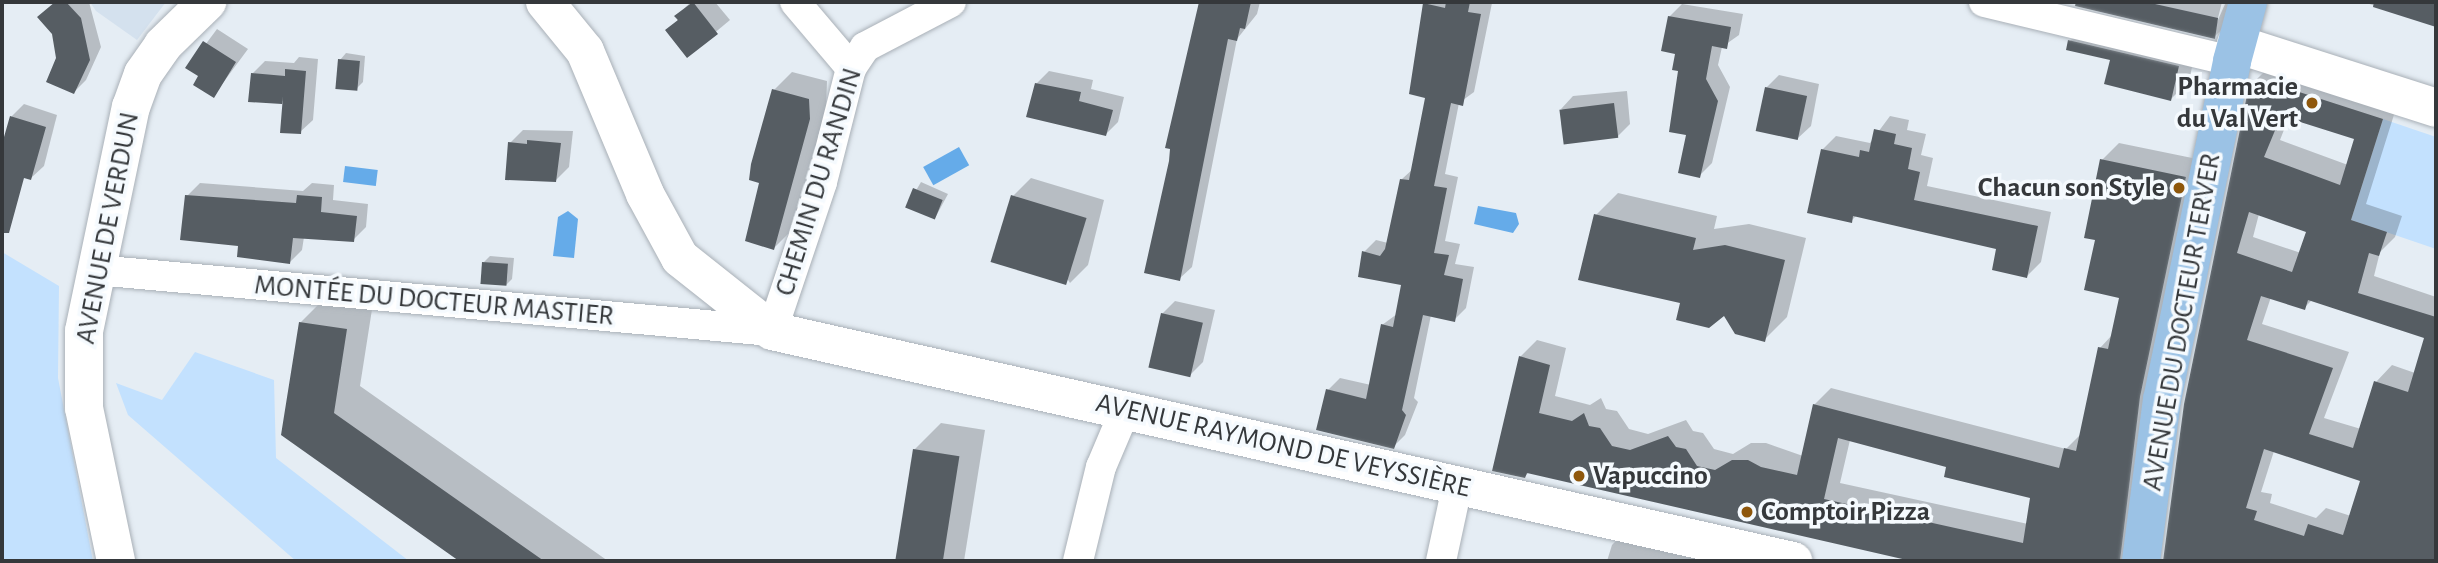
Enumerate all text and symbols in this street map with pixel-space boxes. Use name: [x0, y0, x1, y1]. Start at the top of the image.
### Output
street label: CHEMIN DU RANDIN: [768, 64, 870, 300]
place label: Pharmacie du Val Vert: [2177, 70, 2298, 136]
marker: Pharmacie du Val Vert: [2304, 95, 2320, 111]
street label: AVENUE DE VERDUN: [69, 109, 147, 347]
street label: AVENUE DU DOCTEUR TERVER: [2136, 151, 2228, 493]
place label: Chacun son Style: [1978, 171, 2165, 205]
marker: Chacun son Style: [2171, 180, 2187, 196]
street label: MONTÉE DU DOCTEUR MASTIER: [253, 269, 615, 333]
street label: AVENUE RAYMOND DE VEYSSIÈRE: [1093, 387, 1473, 505]
place label: Vapuccino: [1593, 459, 1708, 493]
marker: Vapuccino: [1571, 468, 1587, 484]
place label: Comptoir Pizza: [1761, 495, 1930, 529]
marker: Comptoir Pizza: [1739, 504, 1755, 520]

